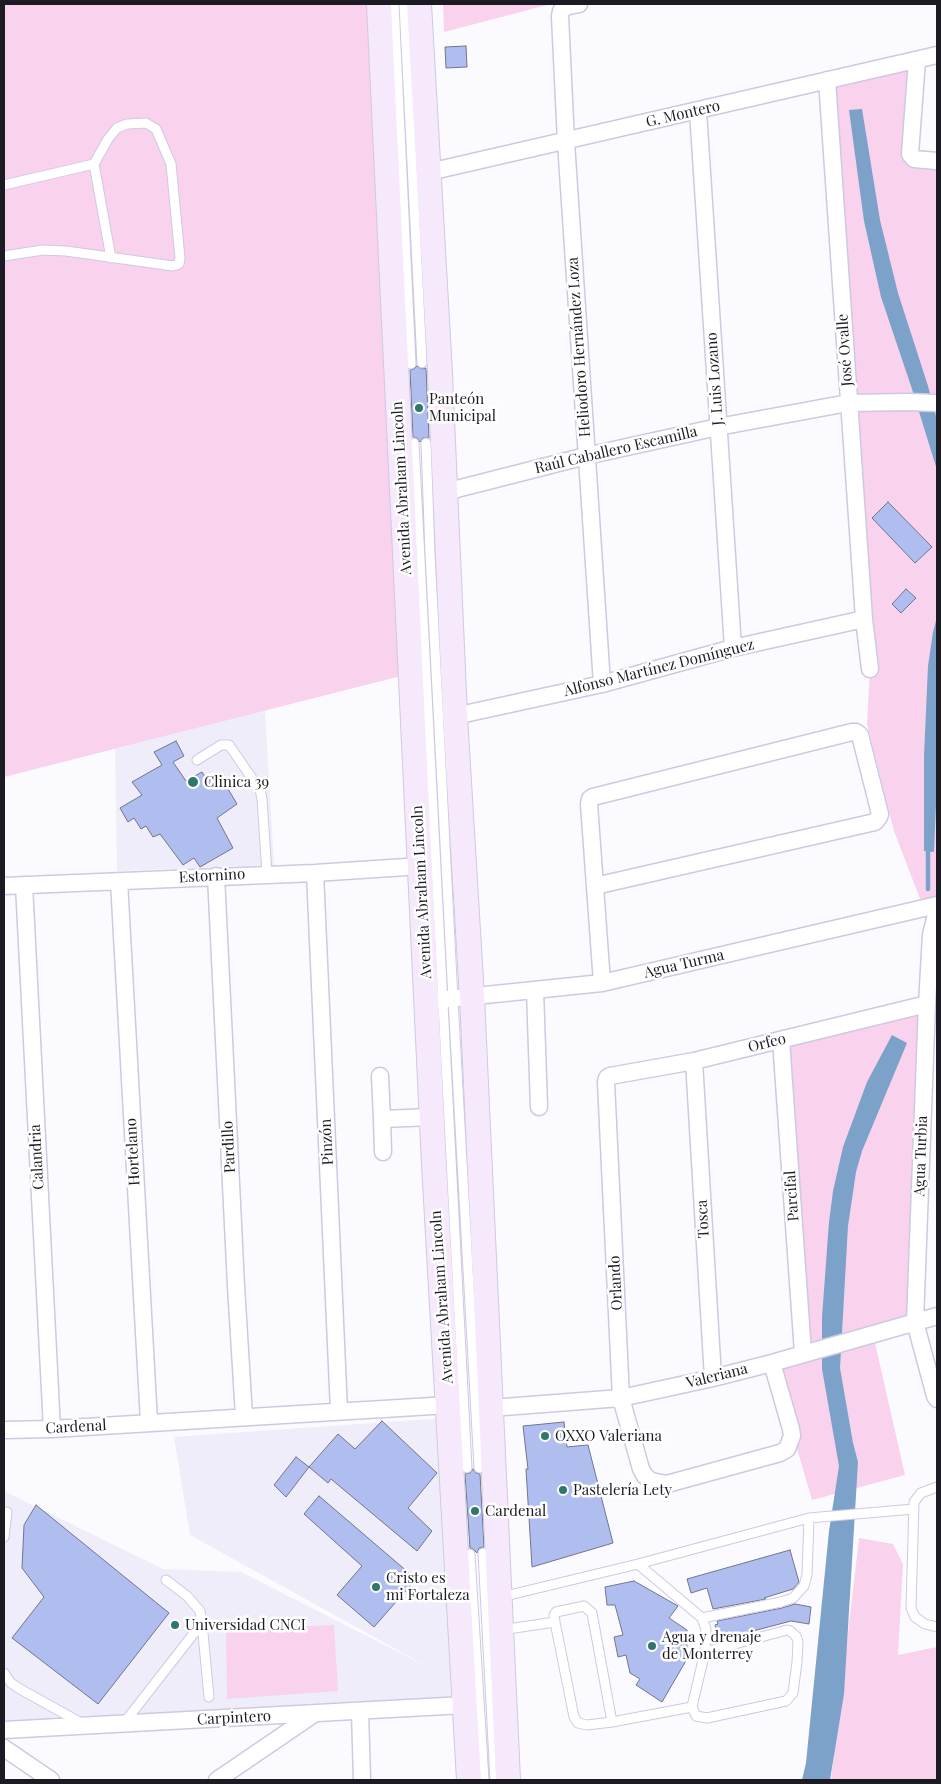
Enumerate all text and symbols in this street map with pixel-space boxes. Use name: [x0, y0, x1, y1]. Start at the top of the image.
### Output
street label: G. Montero: [644, 97, 722, 131]
street label: Heliodoro Hernández Loza: [564, 256, 594, 438]
street label: José Ovalle: [833, 313, 857, 387]
street label: J. Luis Lozano: [703, 332, 727, 426]
place label: Panteón Municipal: [429, 390, 496, 425]
street label: Avenida Abraham Lincoln: [388, 401, 416, 575]
marker: Panteón Municipal: [413, 402, 425, 414]
street label: Raúl Caballero Escamilla: [533, 423, 699, 477]
street label: Alfonso Martínez Domínguez: [562, 636, 756, 700]
place label: Clinica 39: [204, 773, 269, 791]
marker: Clinica 39: [186, 775, 200, 789]
street label: Avenida Abraham Lincoln: [408, 805, 436, 979]
street label: Estornino: [178, 865, 246, 887]
street label: Agua Turma: [642, 946, 726, 982]
street label: Orfeo: [746, 1030, 788, 1056]
street label: Agua Turbia: [911, 1115, 931, 1197]
street label: Hortelano: [122, 1118, 144, 1186]
street label: Pinzón: [317, 1118, 337, 1166]
street label: Pardillo: [219, 1120, 239, 1174]
street label: Calandria: [26, 1124, 48, 1190]
street label: Parcifal: [781, 1170, 803, 1222]
street label: Tosca: [693, 1199, 713, 1239]
street label: Avenida Abraham Lincoln: [427, 1210, 457, 1384]
street label: Orlando: [606, 1255, 626, 1311]
street label: Valeriana: [684, 1360, 750, 1392]
street label: Cardenal: [45, 1416, 107, 1438]
place label: OXXO Valeriana: [555, 1427, 662, 1445]
marker: OXXO Valeriana: [539, 1430, 551, 1442]
place label: Pastelería Lety: [573, 1481, 672, 1499]
marker: Pastelería Lety: [557, 1484, 569, 1496]
place label: Cardenal: [485, 1502, 546, 1520]
marker: Cardenal: [469, 1505, 481, 1517]
place label: Cristo es mi Fortaleza: [386, 1569, 470, 1604]
marker: Cristo es mi Fortaleza: [370, 1581, 382, 1593]
place label: Universidad CNCI: [185, 1616, 306, 1634]
marker: Universidad CNCI: [169, 1619, 181, 1631]
place label: Agua y drenaje de Monterrey: [662, 1628, 761, 1663]
marker: Agua y drenaje de Monterrey: [646, 1640, 658, 1652]
street label: Carpintero: [197, 1707, 271, 1729]

